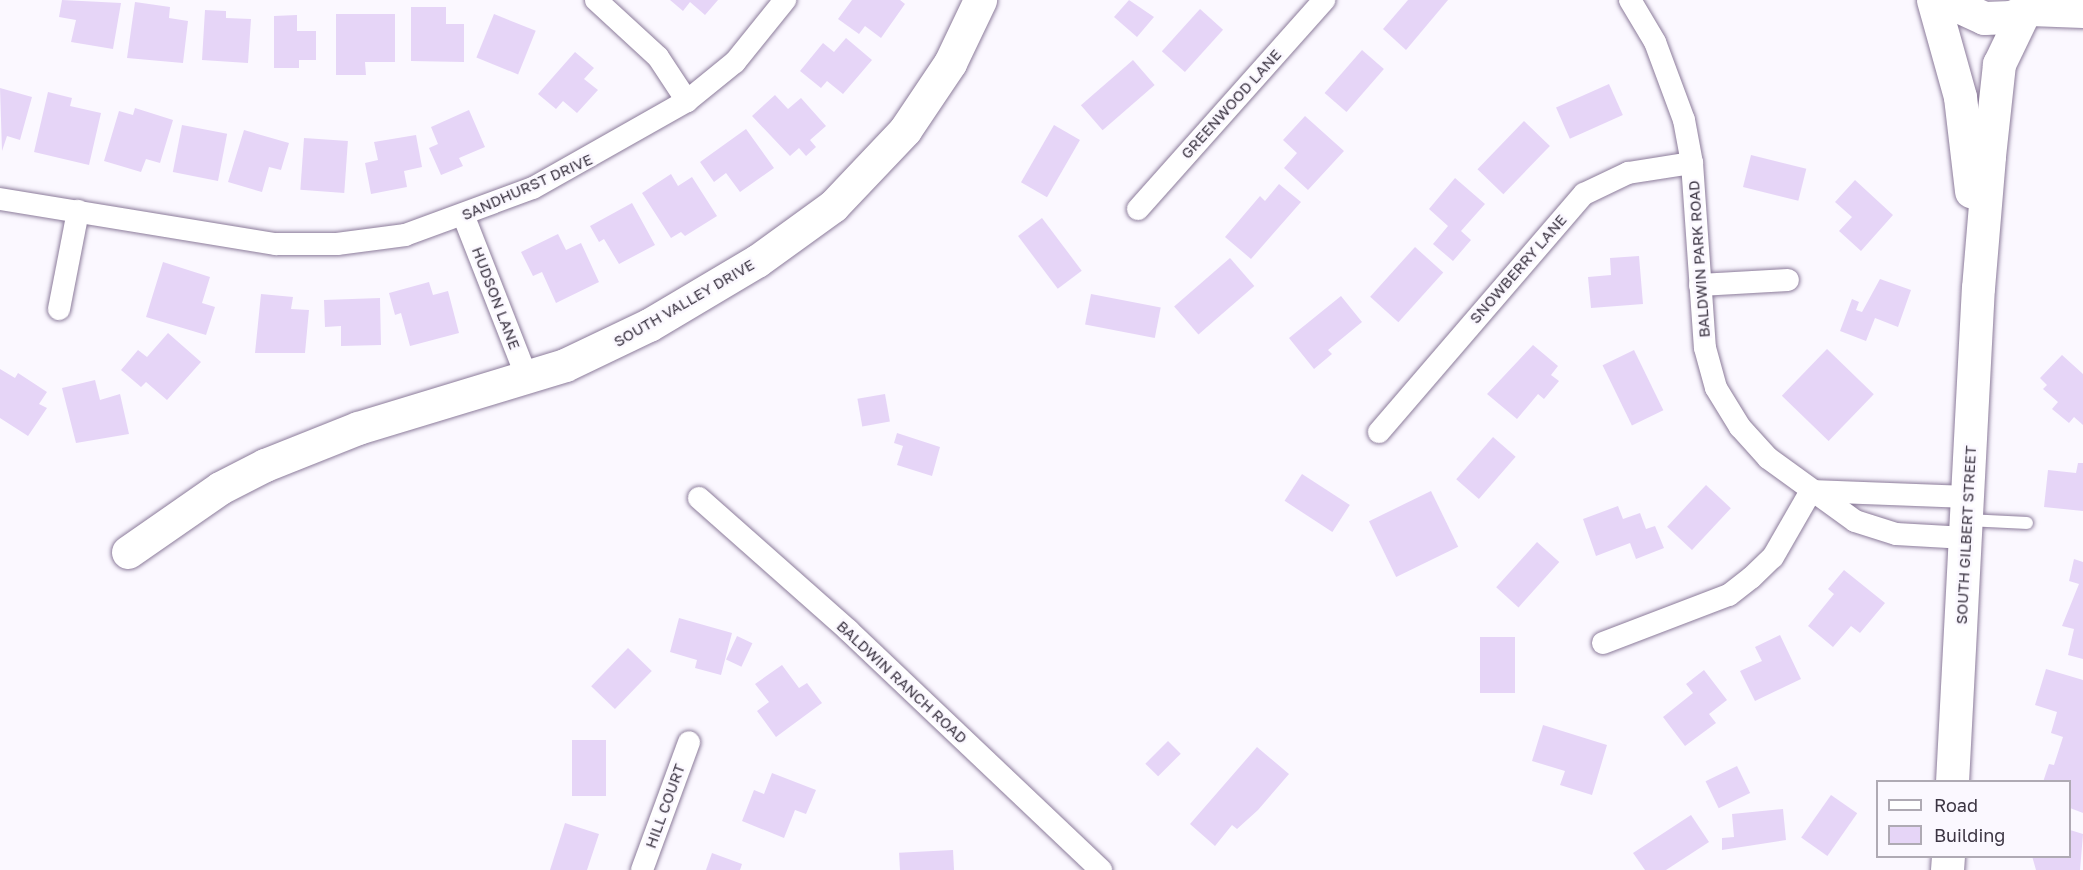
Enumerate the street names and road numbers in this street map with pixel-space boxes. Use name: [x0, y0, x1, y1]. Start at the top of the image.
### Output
street label: GREENWOOD LANE: [1177, 46, 1285, 162]
street label: SANDHURST DRIVE: [459, 150, 595, 224]
street label: BALDWIN PARK ROAD: [1685, 180, 1713, 338]
street label: SNOWBERRY LANE: [1466, 211, 1570, 327]
street label: HUDSON LANE: [468, 244, 524, 352]
street label: SOUTH VALLEY DRIVE: [611, 255, 757, 351]
street label: SOUTH GILBERT STREET: [1952, 445, 1980, 625]
street label: BALDWIN RANCH ROAD: [833, 617, 971, 747]
street label: HILL COURT: [641, 761, 689, 851]

